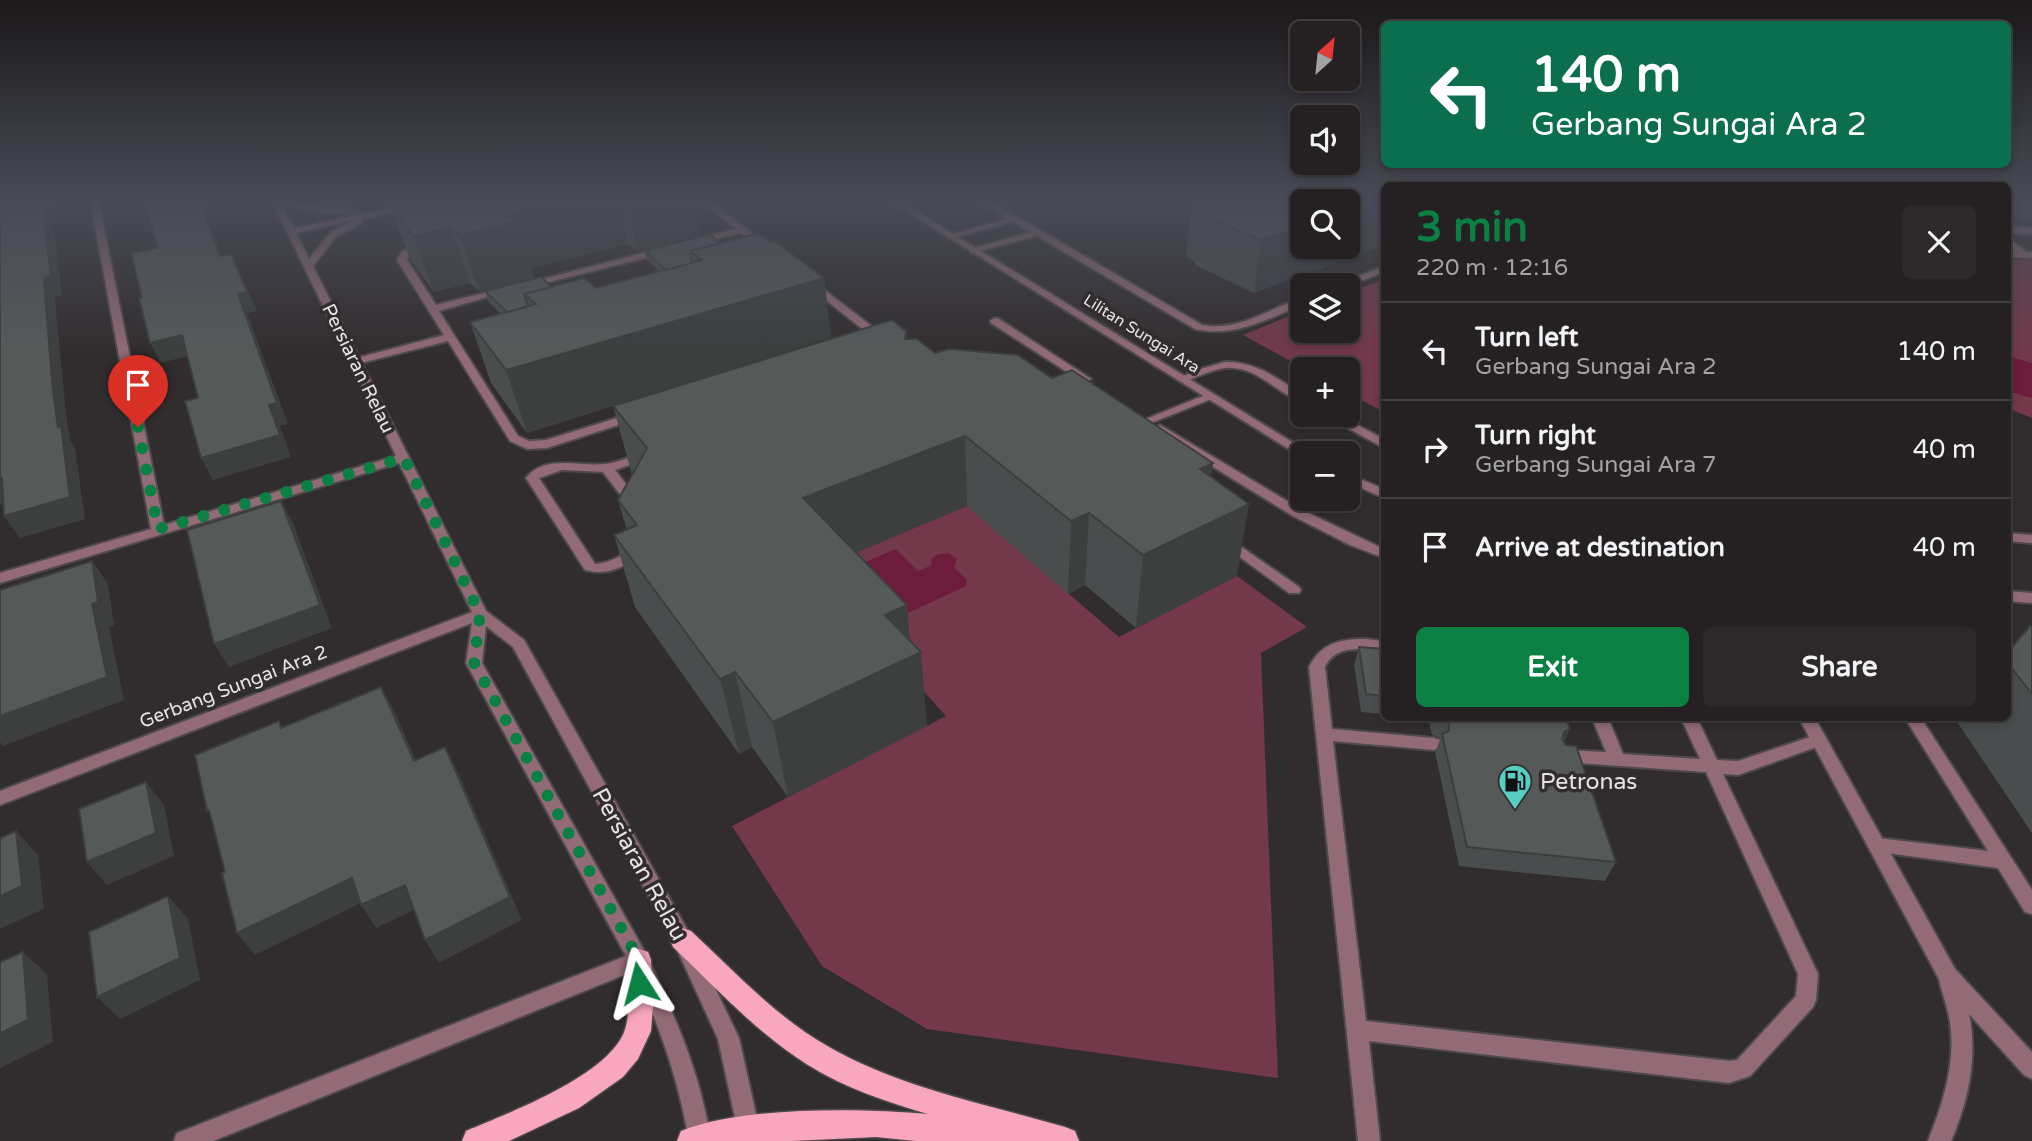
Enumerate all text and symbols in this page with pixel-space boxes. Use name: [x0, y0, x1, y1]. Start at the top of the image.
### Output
north arrow: [1290, 21, 1360, 91]
map controls: [1290, 21, 1360, 511]
text: 140 m: [1531, 46, 1681, 105]
icon: left: [1416, 49, 1507, 140]
button: sound: [1290, 105, 1360, 175]
text: Gerbang Sungai Ara 2: [1531, 106, 1867, 144]
button: search: [1290, 189, 1360, 259]
text: 3 min: [1416, 202, 1528, 253]
button: close: [1902, 205, 1976, 279]
text: 220 m · 12:16: [1416, 254, 1568, 282]
button: layers: [1290, 273, 1360, 343]
street label: Lilitan Sungai Ara: [1080, 290, 1203, 378]
street label: Persiaran Relau: [317, 300, 399, 436]
text: Turn left: [1475, 322, 1578, 353]
icon: left: [1416, 332, 1454, 370]
text: 140 m: [1896, 336, 1976, 367]
text: Gerbang Sungai Ara 2: [1475, 353, 1716, 381]
pin: [108, 355, 168, 427]
button: +: [1290, 357, 1360, 427]
icon: arrive: [119, 366, 157, 404]
text: Turn right: [1475, 420, 1596, 451]
icon: right: [1416, 430, 1454, 468]
text: 40 m: [1913, 434, 1976, 465]
button: −: [1290, 441, 1360, 511]
text: Gerbang Sungai Ara 7: [1475, 451, 1716, 479]
icon: arrive: [1416, 528, 1454, 566]
text: Arrive at destination: [1475, 532, 1725, 563]
text: 40 m: [1913, 532, 1976, 563]
button: Exit: [1416, 627, 1689, 707]
button: Share: [1703, 627, 1976, 707]
street label: Gerbang Sungai Ara 2: [136, 641, 330, 733]
fuel station icon: Petronas: [1496, 762, 1534, 811]
place label: Petronas: [1540, 768, 1637, 796]
street label: Persiaran Relau: [586, 783, 693, 946]
position arrow: [602, 946, 676, 1020]

